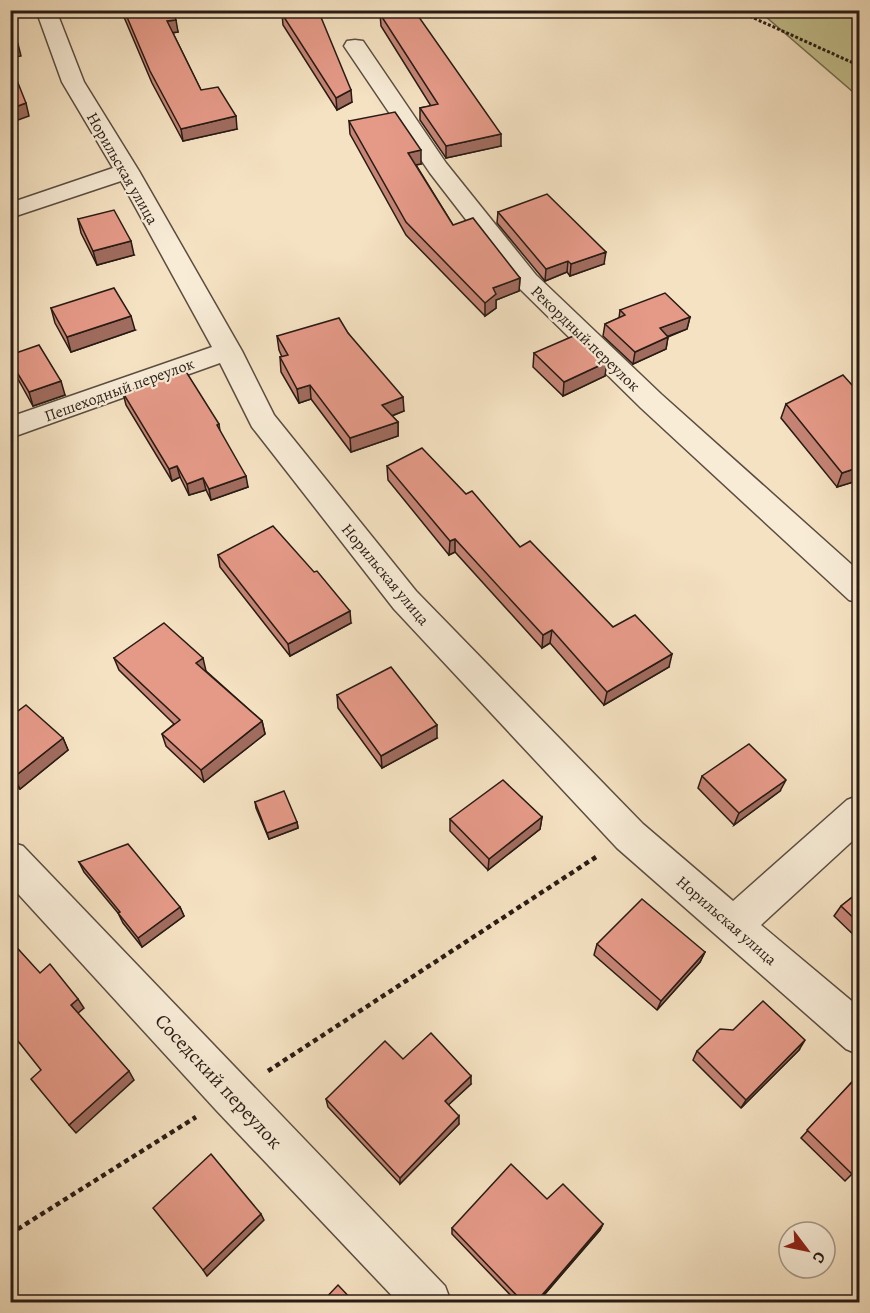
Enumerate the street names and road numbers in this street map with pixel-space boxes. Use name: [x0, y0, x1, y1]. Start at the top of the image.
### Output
street label: Норильская улица: [81, 108, 164, 229]
street label: Рекордный переулок: [526, 281, 645, 397]
street label: Пешеходный переулок: [41, 353, 197, 427]
street label: Норильская улица: [336, 519, 435, 631]
street label: Норильская улица: [671, 871, 782, 971]
street label: Соседский переулок: [149, 1008, 288, 1155]

